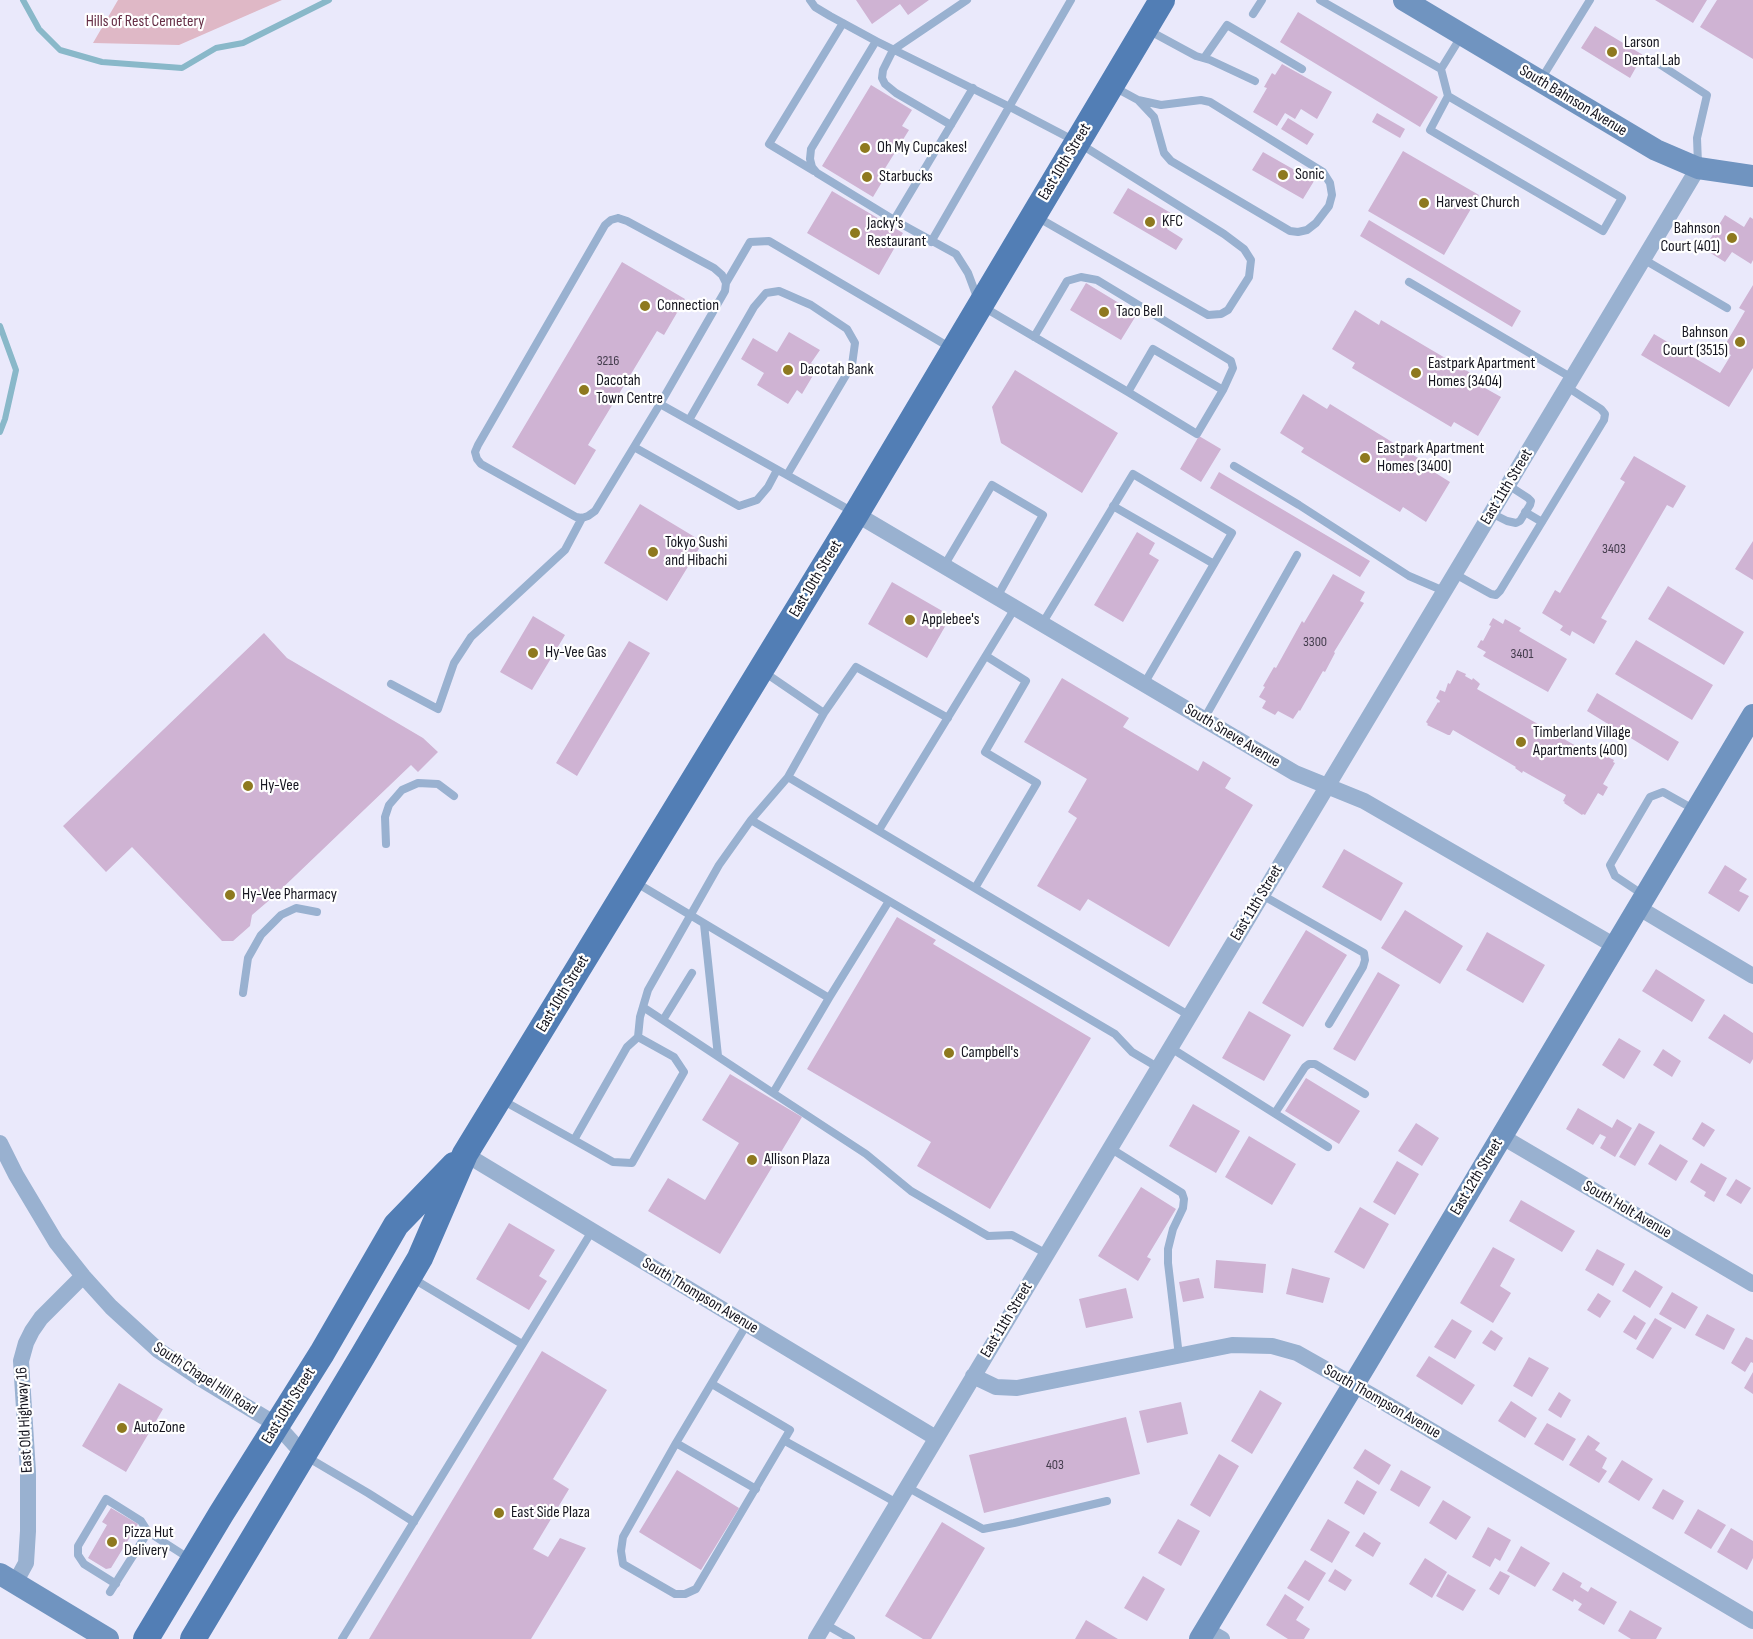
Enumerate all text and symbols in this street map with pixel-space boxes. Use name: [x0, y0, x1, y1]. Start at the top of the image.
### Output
park label: Hills of Rest Cemetery: [86, 12, 204, 32]
place label: Larson Dental Lab: [1624, 33, 1680, 71]
marker: Larson Dental Lab: [1605, 45, 1619, 59]
street label: South Bahnson Avenue: [1516, 61, 1630, 141]
street label: East 10th Street: [1035, 120, 1095, 204]
place label: Oh My Cupcakes!: [877, 138, 967, 158]
marker: Oh My Cupcakes!: [858, 141, 872, 155]
place label: Sonic: [1295, 165, 1325, 185]
place label: Starbucks: [879, 167, 933, 187]
marker: Sonic: [1276, 168, 1290, 182]
marker: Starbucks: [860, 170, 874, 184]
place label: Harvest Church: [1436, 193, 1520, 213]
marker: Harvest Church: [1417, 196, 1431, 210]
place label: KFC: [1162, 212, 1183, 232]
place label: Jacky's Restaurant: [867, 214, 926, 252]
marker: KFC: [1143, 215, 1157, 229]
place label: Bahnson Court (401): [1660, 219, 1720, 257]
marker: Jacky's Restaurant: [848, 226, 862, 240]
marker: Bahnson Court (401): [1725, 231, 1739, 245]
place label: Connection: [657, 296, 719, 316]
marker: Connection: [638, 299, 652, 313]
place label: Taco Bell: [1116, 302, 1163, 322]
marker: Taco Bell: [1097, 305, 1111, 319]
place label: Bahnson Court (3515): [1663, 323, 1728, 361]
marker: Bahnson Court (3515): [1733, 335, 1747, 349]
house number: 3216: [597, 353, 619, 369]
place label: Eastpark Apartment Homes (3404): [1428, 354, 1535, 392]
place label: Dacotah Bank: [800, 360, 874, 380]
marker: Dacotah Bank: [781, 363, 795, 377]
marker: Eastpark Apartment Homes (3404): [1409, 366, 1423, 380]
place label: Dacotah Town Centre: [596, 371, 663, 409]
marker: Dacotah Town Centre: [577, 383, 591, 397]
place label: Eastpark Apartment Homes (3400): [1377, 439, 1484, 477]
street label: East 11th Street: [1477, 446, 1537, 528]
marker: Eastpark Apartment Homes (3400): [1358, 451, 1372, 465]
place label: Tokyo Sushi and Hibachi: [665, 533, 728, 571]
street label: East 10th Street: [786, 537, 846, 621]
house number: 3403: [1602, 541, 1626, 557]
marker: Tokyo Sushi and Hibachi: [646, 545, 660, 559]
place label: Applebee's: [922, 610, 980, 630]
marker: Applebee's: [903, 613, 917, 627]
house number: 3300: [1303, 634, 1327, 650]
place label: Hy-Vee Gas: [545, 643, 607, 663]
marker: Hy-Vee Gas: [526, 646, 540, 660]
house number: 3401: [1511, 646, 1533, 662]
street label: South Sneve Avenue: [1181, 700, 1283, 772]
place label: Timberland Village Apartments (400): [1533, 723, 1631, 761]
marker: Timberland Village Apartments (400): [1514, 735, 1528, 749]
place label: Hy-Vee: [260, 776, 299, 796]
marker: Hy-Vee: [241, 779, 255, 793]
street label: East 11th Street: [1227, 862, 1287, 944]
place label: Hy-Vee Pharmacy: [242, 885, 337, 905]
marker: Hy-Vee Pharmacy: [223, 888, 237, 902]
street label: East 10th Street: [533, 952, 593, 1036]
place label: Campbell's: [961, 1043, 1019, 1063]
marker: Campbell's: [942, 1046, 956, 1060]
street label: East 12th Street: [1447, 1135, 1507, 1219]
place label: Allison Plaza: [764, 1150, 830, 1170]
marker: Allison Plaza: [745, 1153, 759, 1167]
street label: South Holt Avenue: [1579, 1177, 1675, 1243]
street label: South Thompson Avenue: [638, 1254, 762, 1338]
street label: East 11th Street: [977, 1279, 1037, 1361]
street label: South Chapel Hill Road: [149, 1338, 261, 1420]
street label: South Thompson Avenue: [1320, 1361, 1444, 1443]
street label: East 10th Street: [258, 1364, 320, 1448]
street label: East Old Highway 16: [13, 1366, 37, 1474]
place label: AutoZone: [134, 1418, 185, 1438]
marker: AutoZone: [115, 1421, 129, 1435]
house number: 403: [1046, 1457, 1064, 1473]
place label: East Side Plaza: [511, 1503, 590, 1523]
marker: East Side Plaza: [492, 1506, 506, 1520]
place label: Pizza Hut Delivery: [124, 1523, 174, 1561]
marker: Pizza Hut Delivery: [105, 1535, 119, 1549]

